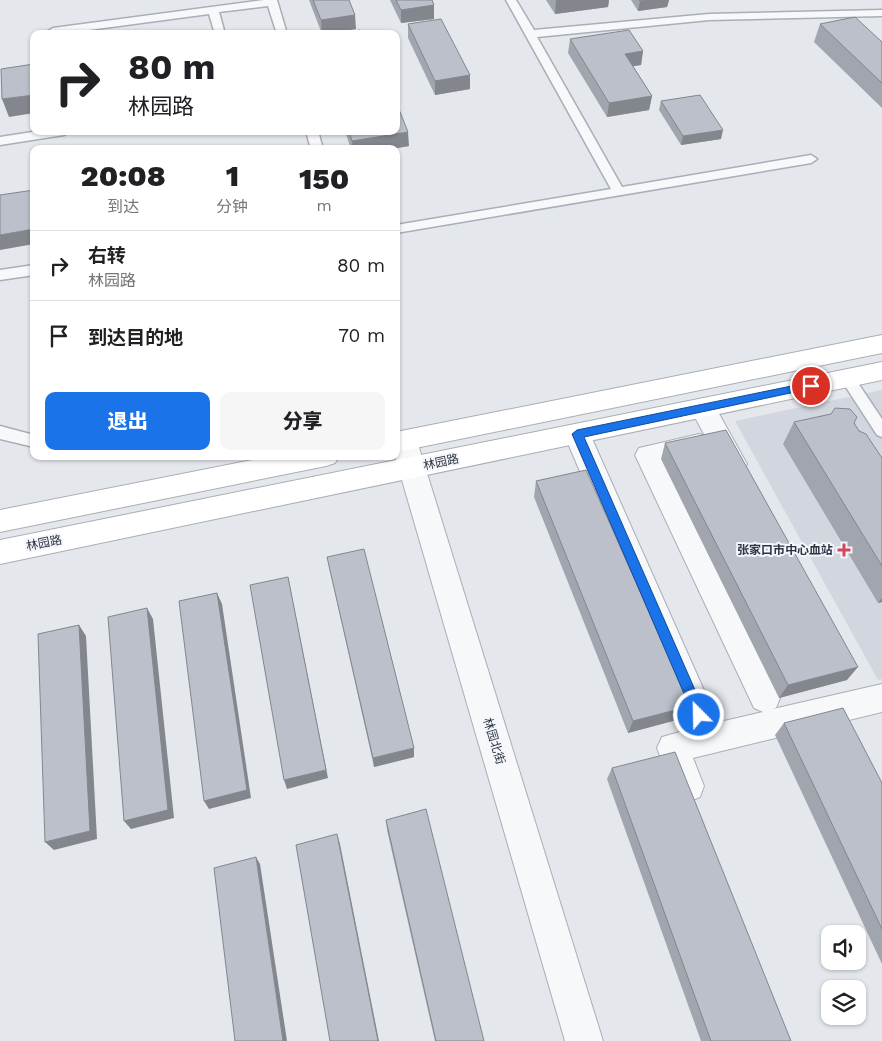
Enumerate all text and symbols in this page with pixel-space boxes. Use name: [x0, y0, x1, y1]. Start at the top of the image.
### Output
text: 80 m: [128, 46, 215, 88]
icon: right: [45, 50, 110, 115]
text: 林园路: [128, 94, 194, 119]
text: 20:08: [81, 158, 166, 193]
text: 1: [226, 158, 239, 193]
text: 150: [299, 161, 349, 196]
text: m: [317, 196, 332, 215]
text: 到达: [107, 197, 139, 216]
text: 分钟: [216, 197, 248, 216]
text: 右转: [88, 244, 126, 267]
icon: right: [45, 252, 73, 280]
text: 80 m: [337, 254, 385, 277]
text: 林园路: [88, 271, 136, 290]
icon: arrive: [45, 322, 73, 350]
text: 70 m: [338, 324, 385, 347]
text: 到达目的地: [88, 326, 183, 349]
pin: [790, 365, 832, 407]
icon: arrive: [797, 372, 825, 400]
button: 退出: [45, 392, 210, 450]
button: 分享: [220, 392, 385, 450]
street label: 林园路: [422, 451, 460, 473]
street label: 林园路: [25, 533, 63, 553]
place label: 张家口市中心血站: [737, 543, 833, 557]
marker: 张家口市中心血站: [837, 543, 851, 557]
position arrow: [672, 688, 724, 740]
street label: 林园北街: [480, 716, 508, 766]
map controls: [821, 925, 866, 1025]
button: sound: [821, 925, 866, 970]
button: layers: [821, 980, 866, 1025]

